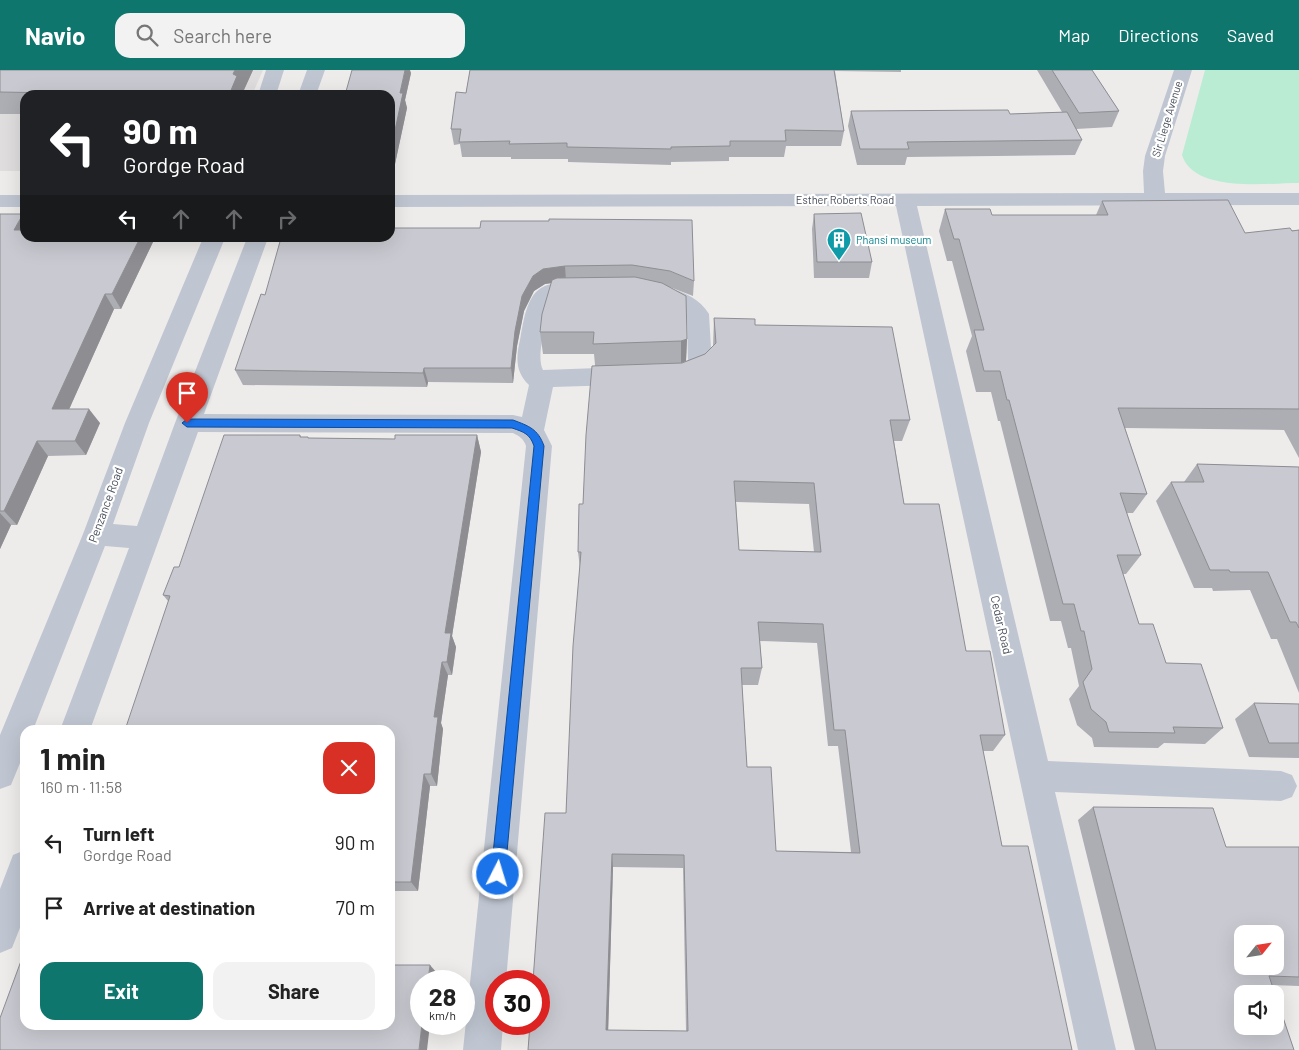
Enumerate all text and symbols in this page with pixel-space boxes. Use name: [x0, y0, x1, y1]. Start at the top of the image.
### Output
search box: [115, 13, 465, 58]
text: Navio: [25, 21, 85, 50]
icon: search: [133, 21, 161, 49]
text: Search here: [173, 24, 272, 47]
text: Map: [1058, 24, 1090, 46]
text: Directions: [1118, 24, 1199, 46]
text: Saved: [1227, 24, 1274, 46]
street label: Sir Liege Avenue: [1149, 79, 1184, 159]
text: 90 m: [123, 109, 198, 151]
icon: left: [40, 110, 105, 175]
text: Gordge Road: [123, 151, 245, 177]
street label: Esther Roberts Road: [796, 193, 894, 206]
icon: left: [114, 205, 142, 233]
icon: ahead: [167, 205, 195, 233]
icon: ahead: [220, 205, 248, 233]
icon: right: [273, 205, 301, 233]
building icon: Phansi museum: [826, 227, 852, 261]
place label: Phansi museum: [856, 233, 931, 246]
pin: [166, 372, 208, 423]
icon: arrive: [173, 379, 201, 407]
street label: Penzance Road: [85, 465, 125, 544]
street label: Cedar Road: [988, 594, 1016, 655]
text: 1 min: [40, 740, 106, 776]
button: close: [323, 742, 375, 794]
text: 160 m · 11:58: [40, 777, 122, 796]
text: Turn left: [83, 822, 154, 845]
icon: left: [40, 829, 68, 857]
text: 90 m: [335, 831, 375, 854]
text: Gordge Road: [83, 845, 172, 864]
position arrow: [471, 847, 523, 899]
icon: arrive: [40, 894, 68, 922]
text: Arrive at destination: [83, 896, 255, 919]
text: 70 m: [336, 896, 375, 919]
north arrow: [1234, 925, 1284, 975]
map controls: [1234, 925, 1284, 1035]
button: Exit: [40, 962, 203, 1020]
button: Share: [213, 962, 375, 1020]
speed limit sign: 30: [485, 970, 550, 1035]
text: 28: [429, 981, 456, 1011]
button: sound: [1234, 985, 1284, 1035]
text: km/h: [429, 1008, 456, 1022]

